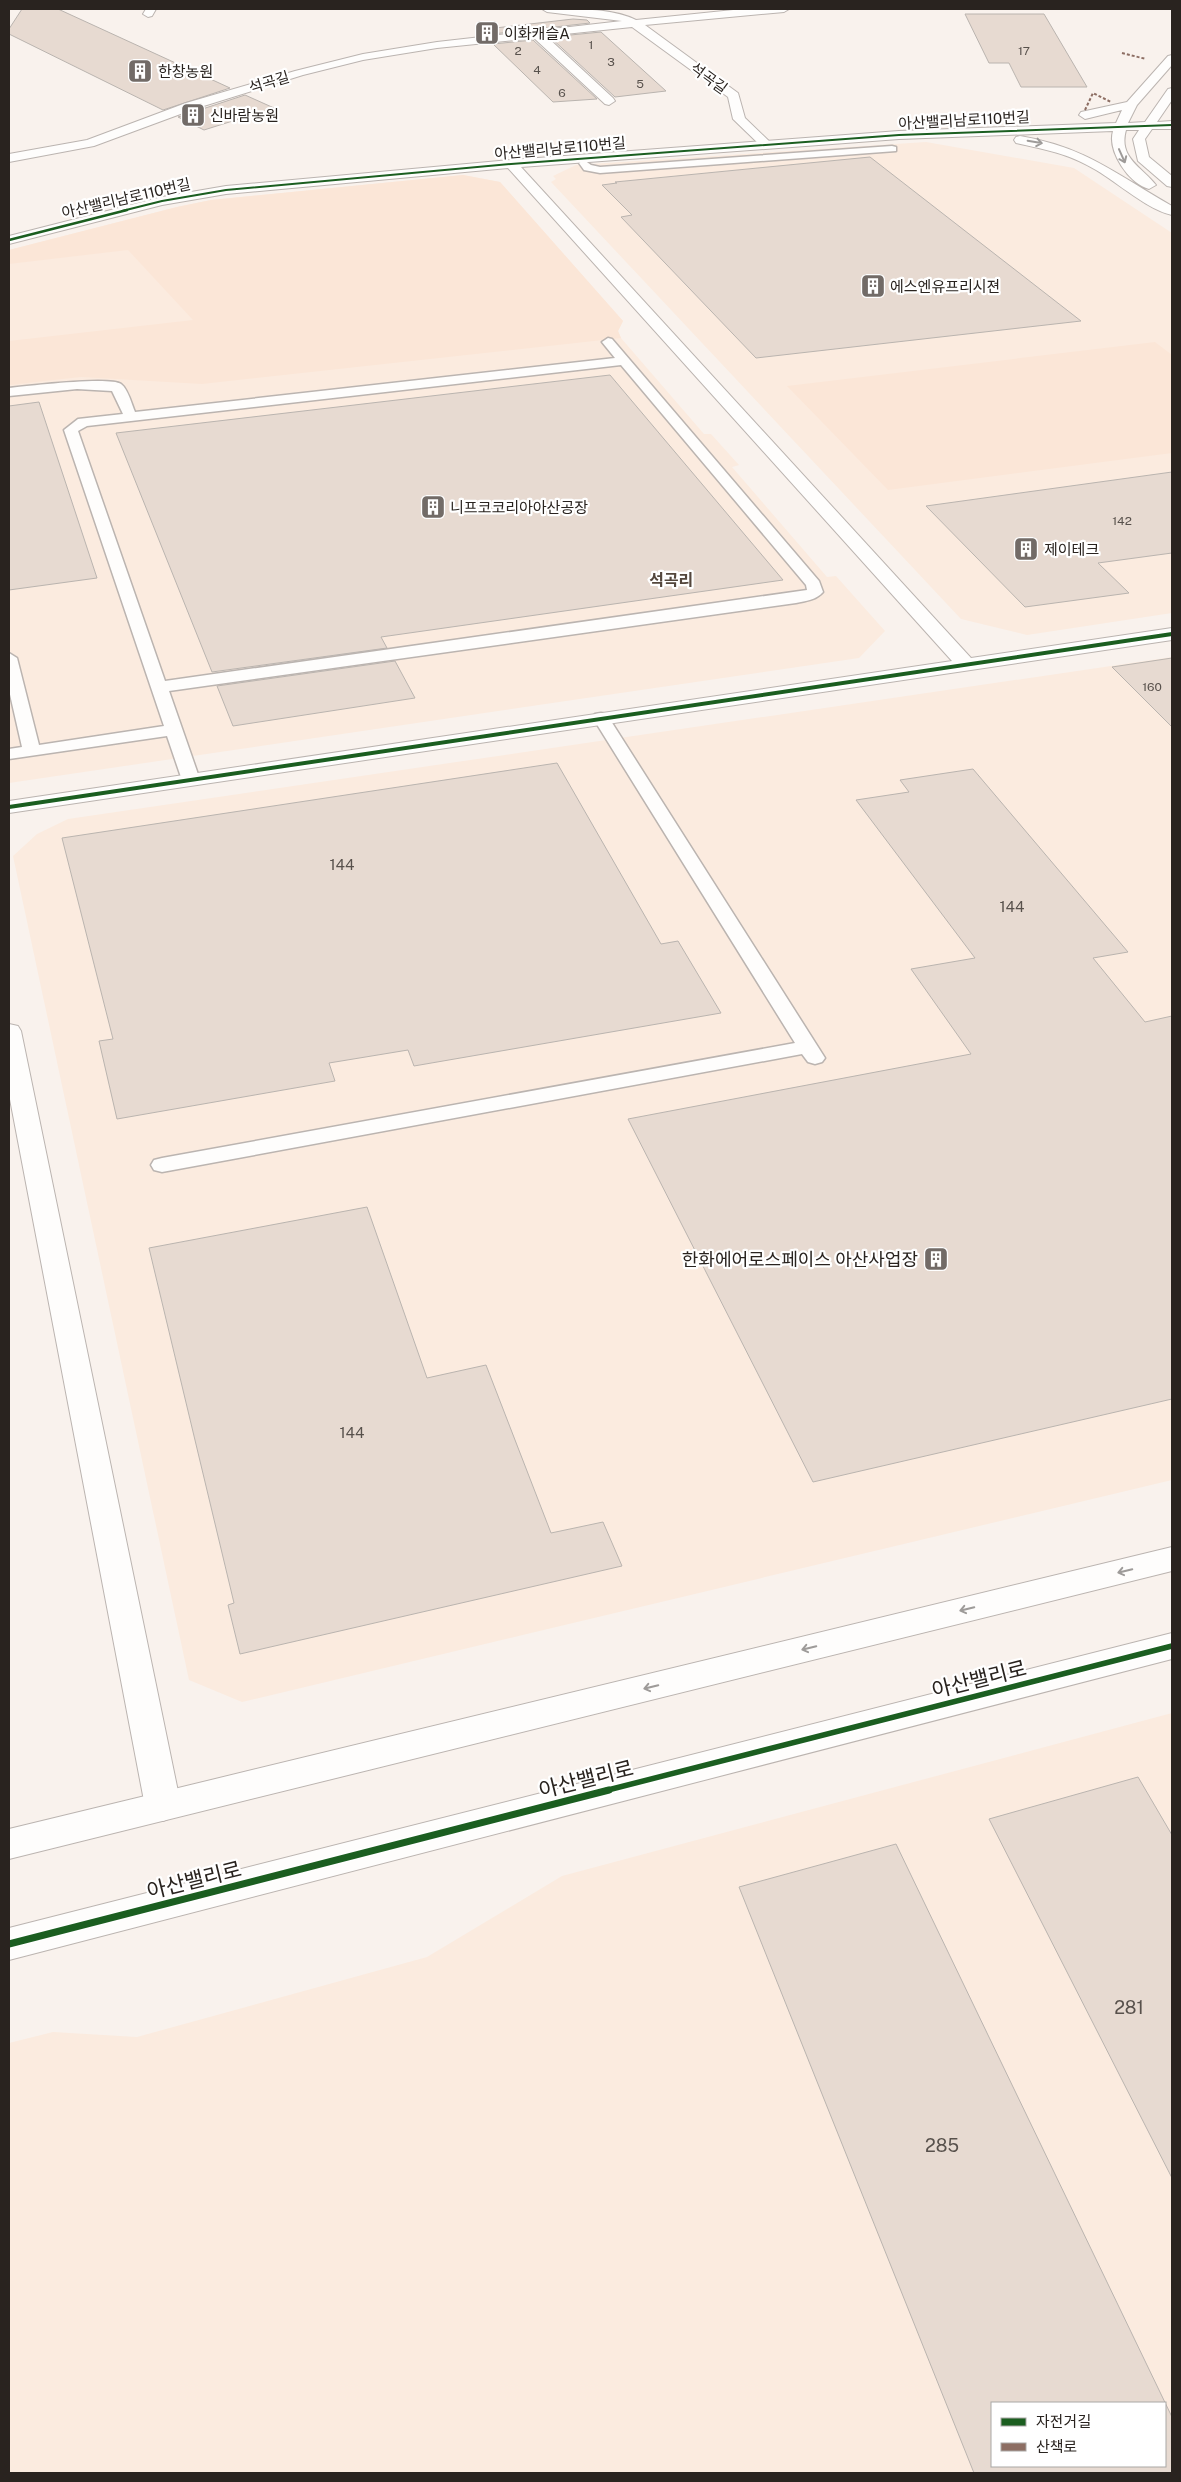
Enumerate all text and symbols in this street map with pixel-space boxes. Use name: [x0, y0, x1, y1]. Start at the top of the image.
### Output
building icon: 이화캐슬A: [474, 20, 500, 46]
place label: 이화캐슬A: [504, 25, 570, 42]
house number: 1: [589, 38, 593, 52]
house number: 2: [514, 44, 522, 58]
house number: 17: [1018, 44, 1030, 58]
house number: 3: [607, 55, 615, 69]
building icon: 한창농원: [127, 58, 153, 84]
street label: 석곡길: [687, 59, 731, 97]
place label: 한창농원: [158, 63, 213, 80]
house number: 4: [533, 63, 541, 77]
street label: 석곡길: [247, 68, 291, 96]
house number: 5: [636, 77, 644, 91]
house number: 6: [558, 86, 566, 100]
building icon: 신바람농원: [180, 102, 206, 128]
place label: 신바람농원: [210, 107, 279, 124]
street label: 아산밸리남로110번길: [898, 108, 1030, 132]
street label: 아산밸리남로110번길: [494, 134, 626, 162]
one-way arrow: [1026, 138, 1042, 148]
one-way arrow: [1118, 148, 1128, 163]
street label: 아산밸리남로110번길: [60, 175, 192, 221]
building icon: 에스엔유프리시젼: [860, 273, 886, 299]
place label: 에스엔유프리시젼: [890, 278, 1000, 295]
building icon: 니프코코리아아산공장: [420, 494, 446, 520]
place label: 니프코코리아아산공장: [450, 499, 588, 516]
house number: 142: [1112, 514, 1132, 528]
building icon: 제이테크: [1013, 536, 1039, 562]
place label: 제이테크: [1044, 541, 1099, 558]
district label: 석곡리: [649, 571, 693, 590]
house number: 160: [1142, 680, 1162, 694]
house number: 144: [330, 856, 354, 873]
house number: 144: [1000, 898, 1024, 915]
building icon: 한화에어로스페이스 아산사업장: [923, 1246, 949, 1272]
place label: 한화에어로스페이스 아산사업장: [682, 1249, 918, 1270]
house number: 144: [340, 1424, 364, 1441]
one-way arrow: [1117, 1567, 1133, 1576]
one-way arrow: [960, 1605, 976, 1614]
one-way arrow: [802, 1644, 818, 1653]
street label: 아산밸리로: [929, 1655, 1029, 1703]
one-way arrow: [644, 1683, 660, 1692]
street label: 아산밸리로: [536, 1755, 636, 1803]
street label: 아산밸리로: [144, 1856, 244, 1904]
house number: 281: [1114, 1997, 1144, 2018]
house number: 285: [925, 2135, 959, 2156]
legend: [991, 2402, 1166, 2467]
text: 자전거길: [1036, 2413, 1091, 2430]
text: 산책로: [1036, 2438, 1077, 2455]

